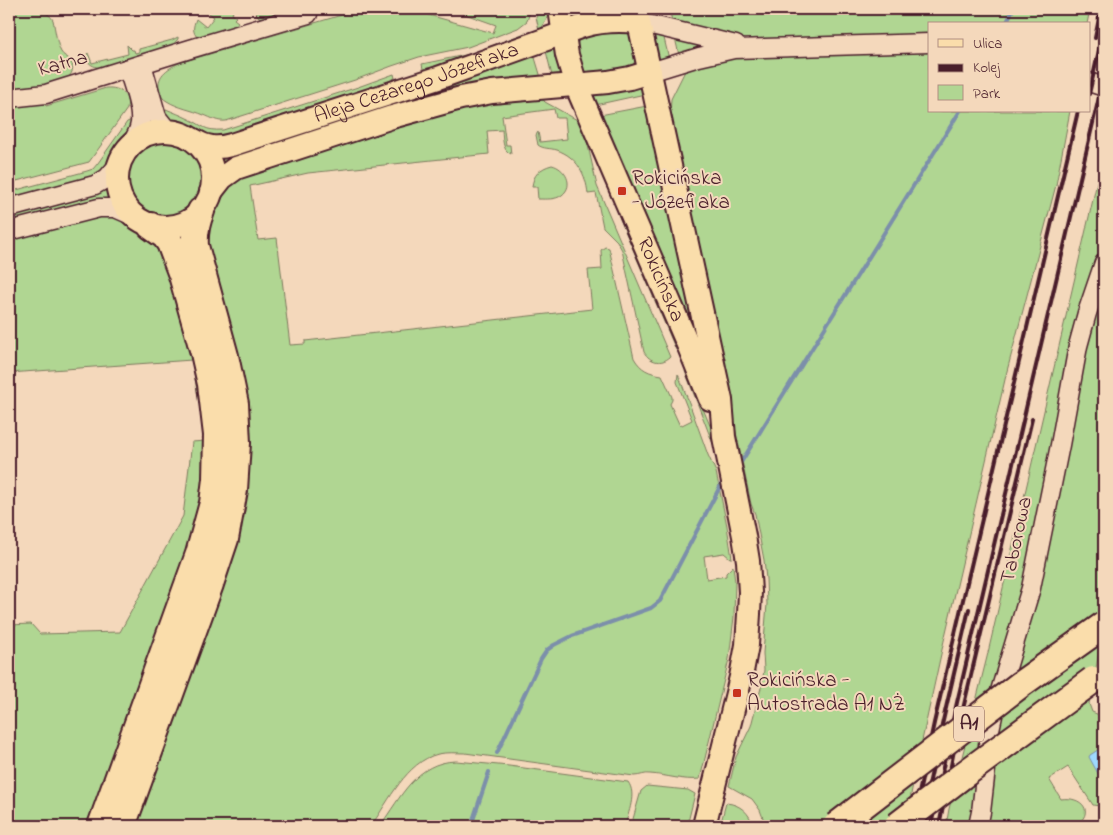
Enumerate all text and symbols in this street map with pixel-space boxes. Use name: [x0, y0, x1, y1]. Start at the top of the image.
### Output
legend: [928, 22, 1090, 112]
text: Ulica: [973, 33, 1002, 55]
street label: Aleja Cezarego Józefiaka: [310, 35, 523, 132]
street label: Kątna: [35, 43, 91, 85]
text: Kolej: [973, 57, 1001, 79]
text: Park: [973, 83, 1001, 105]
place label: Rokicińska - Józefiaka: [632, 164, 730, 218]
marker: Rokicińska - Józefiaka: [616, 185, 628, 197]
street label: Rokicińska: [628, 233, 692, 327]
street label: Taborowa: [993, 494, 1041, 586]
place label: Rokicińska - Autostrada A1 NŻ: [747, 666, 905, 720]
marker: Rokicińska - Autostrada A1 NŻ: [731, 687, 743, 699]
road number: A1: [954, 706, 984, 742]

